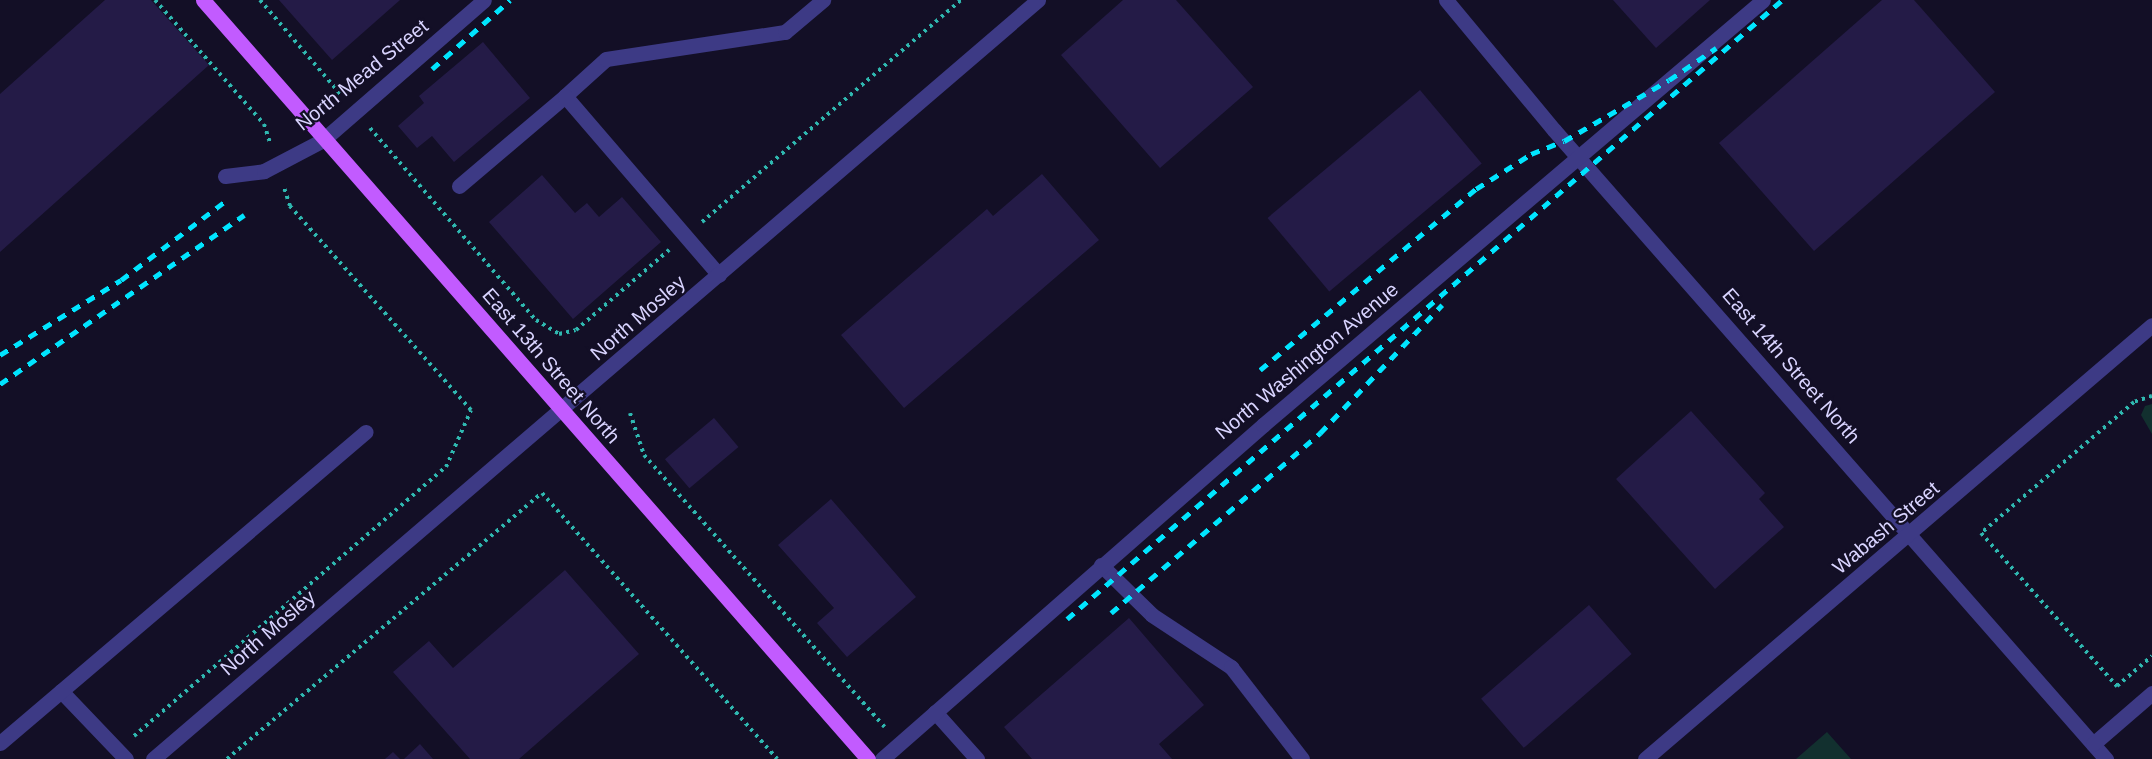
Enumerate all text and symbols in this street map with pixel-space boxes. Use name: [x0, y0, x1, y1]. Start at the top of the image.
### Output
street label: North Mead Street: [291, 14, 433, 136]
street label: North Mosley: [586, 270, 690, 366]
street label: North Washington Avenue: [1210, 277, 1404, 445]
street label: East 13th Street North: [477, 283, 625, 449]
street label: East 14th Street North: [1717, 283, 1865, 449]
street label: Wabash Street: [1828, 477, 1944, 579]
street label: North Mosley: [216, 585, 320, 681]

